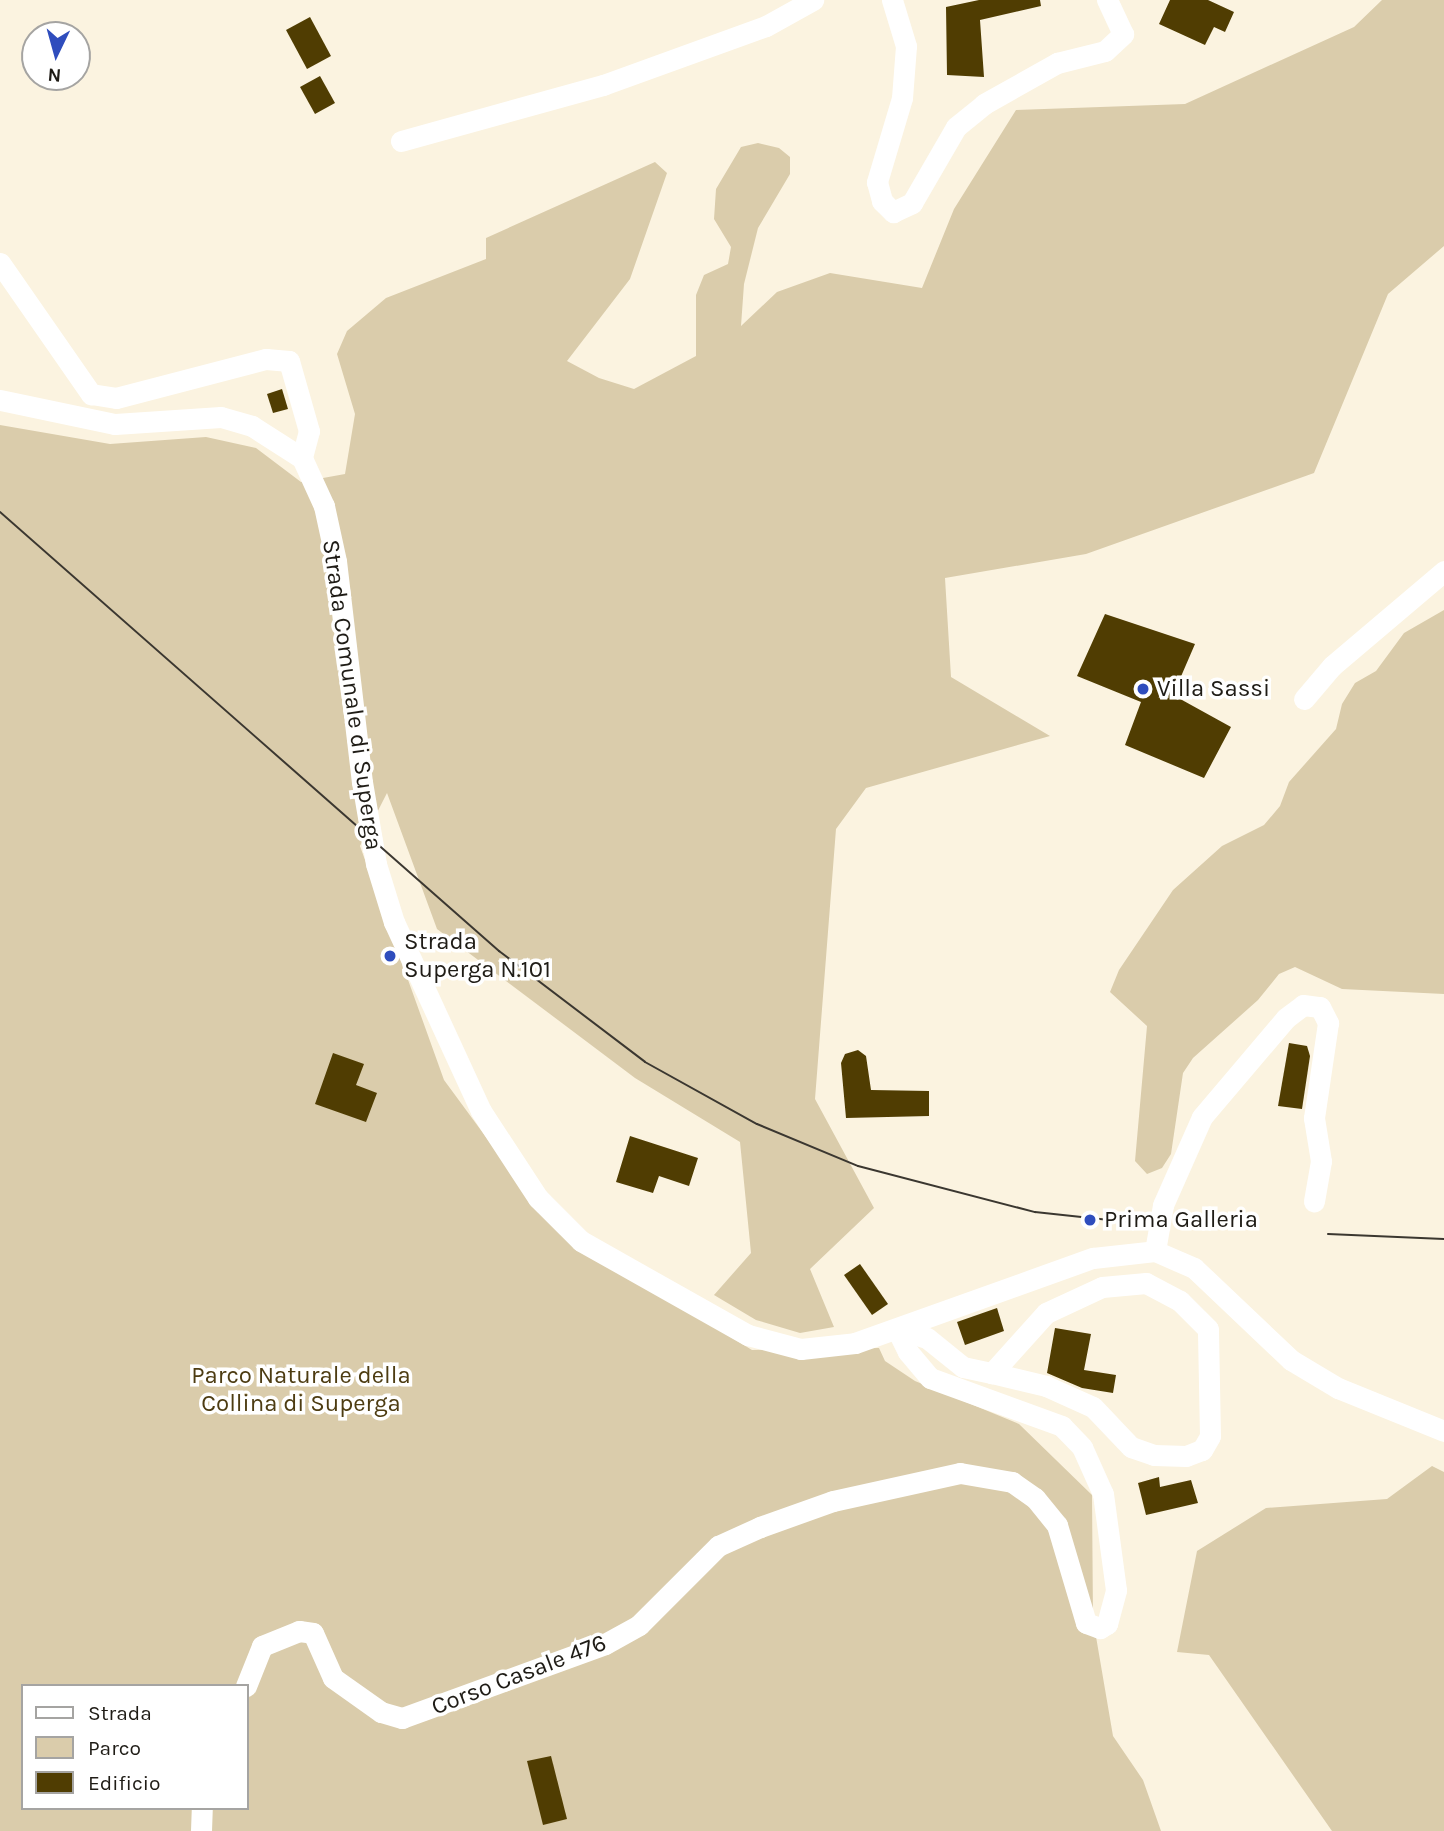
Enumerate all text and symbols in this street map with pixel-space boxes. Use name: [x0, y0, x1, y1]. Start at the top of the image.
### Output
north arrow: [21, 21, 91, 91]
text: N: [47, 63, 62, 86]
street label: Strada Comunale di Superga: [316, 538, 388, 852]
place label: Villa Sassi: [1157, 675, 1270, 703]
marker: Villa Sassi: [1135, 681, 1151, 697]
place label: Strada Superga N.101: [404, 928, 551, 984]
marker: Strada Superga N.101: [382, 948, 398, 964]
place label: Prima Galleria: [1104, 1206, 1258, 1234]
marker: Prima Galleria: [1082, 1212, 1098, 1228]
park label: Parco Naturale della Collina di Superga: [191, 1362, 411, 1418]
street label: Corso Casale 476: [428, 1628, 610, 1722]
legend: [21, 1684, 248, 1810]
text: Strada: [88, 1701, 152, 1725]
text: Parco: [88, 1736, 141, 1760]
text: Edificio: [88, 1771, 161, 1795]

